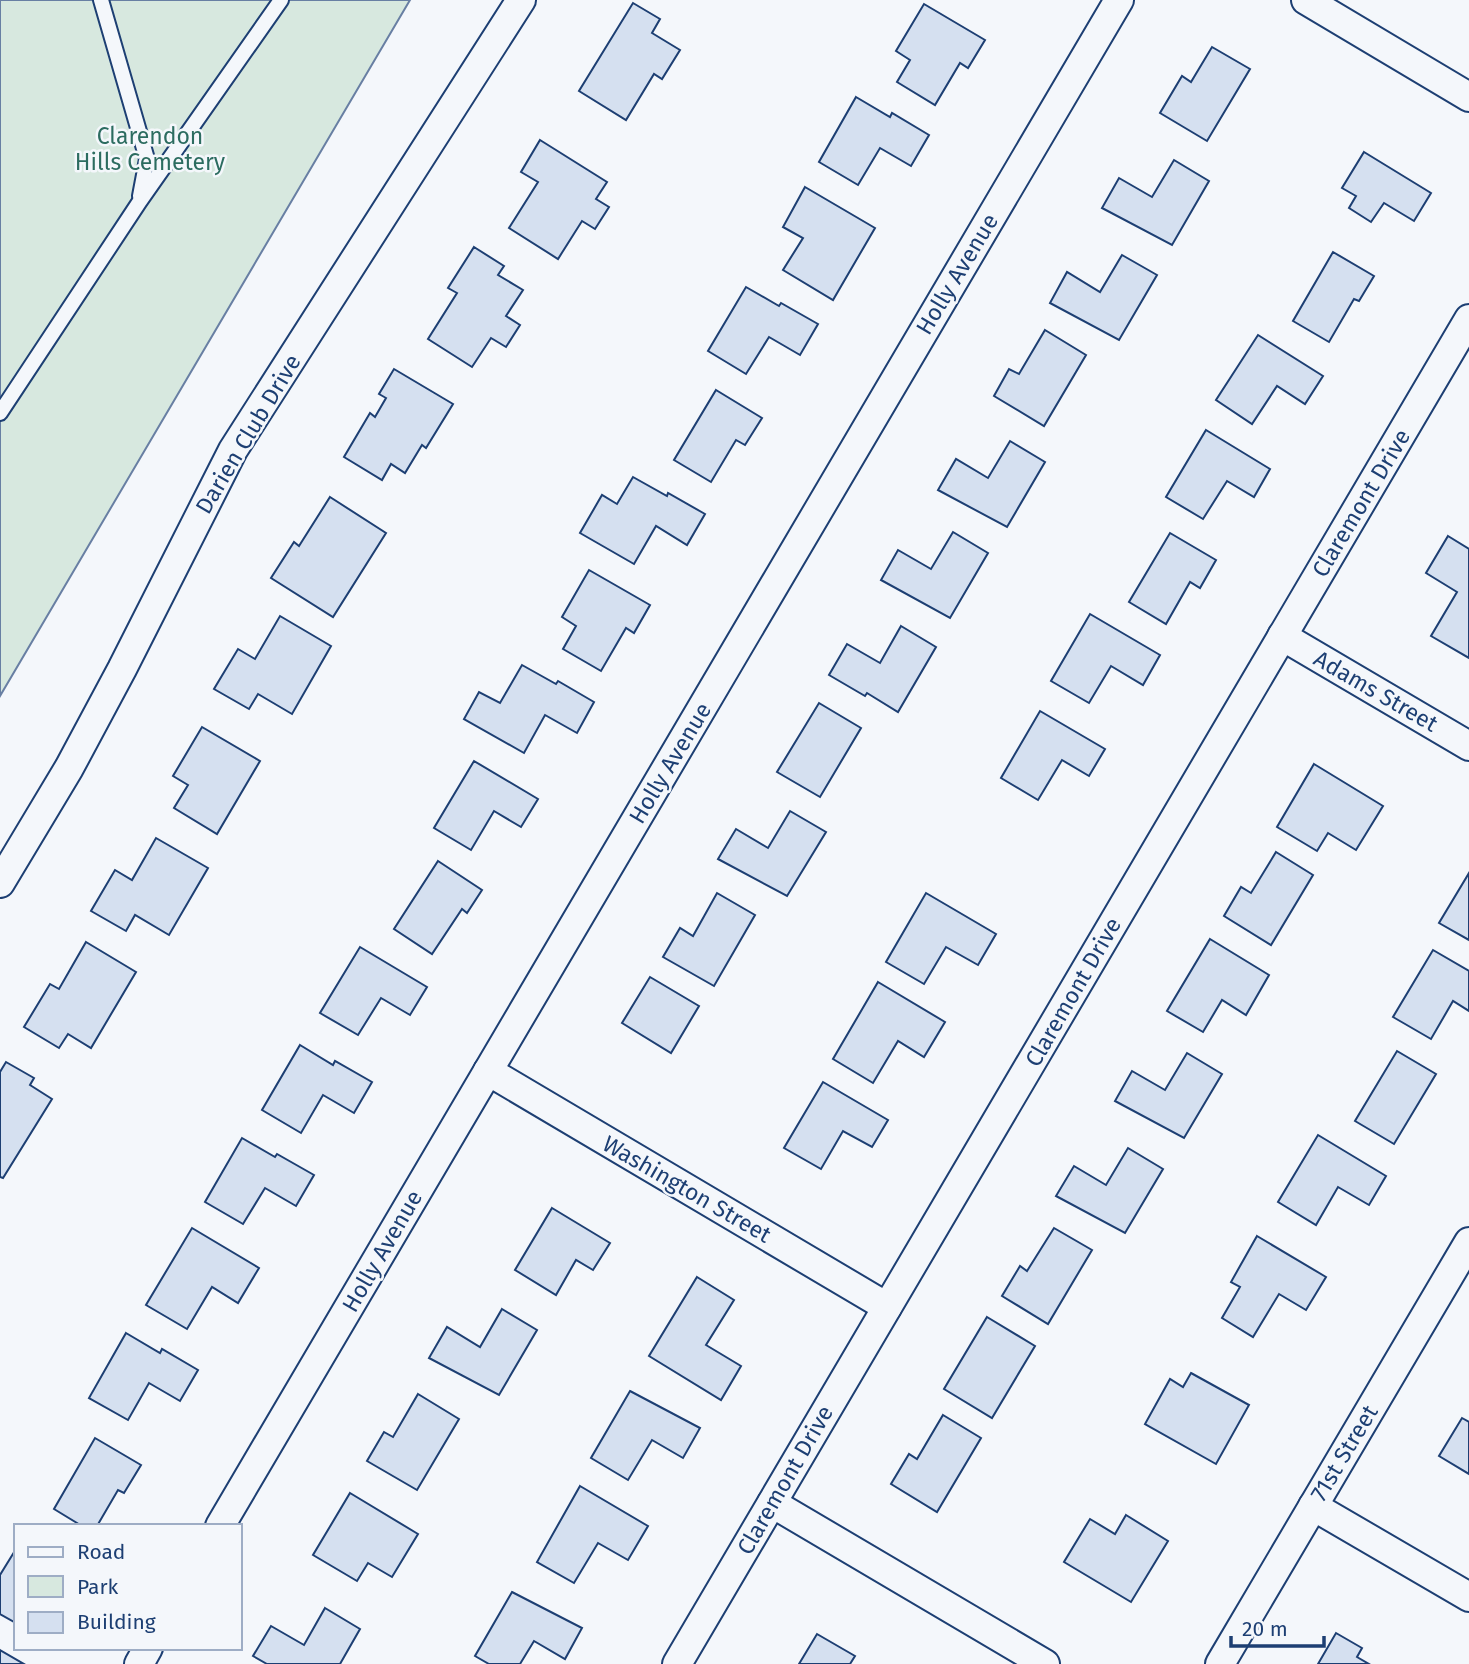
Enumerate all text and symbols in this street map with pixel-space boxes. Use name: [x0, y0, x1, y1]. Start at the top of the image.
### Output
park label: Clarendon Hills Cemetery: [75, 122, 226, 176]
street label: Holly Avenue: [910, 208, 1004, 340]
street label: Darien Club Drive: [189, 349, 307, 519]
street label: Claremont Drive: [1306, 424, 1416, 582]
street label: Adams Street: [1309, 644, 1444, 738]
street label: Holly Avenue: [623, 697, 717, 829]
street label: Claremont Drive: [1019, 912, 1127, 1072]
street label: Washington Street: [598, 1129, 777, 1249]
street label: Holly Avenue: [336, 1185, 428, 1317]
street label: 71st Street: [1304, 1399, 1384, 1506]
street label: Claremont Drive: [731, 1400, 839, 1560]
legend: [14, 1524, 242, 1650]
text: Road: [77, 1539, 125, 1565]
text: Park: [77, 1574, 119, 1600]
scale bar: [1231, 1604, 1324, 1648]
text: Building: [77, 1609, 156, 1635]
text: 20 m: [1242, 1616, 1288, 1642]

